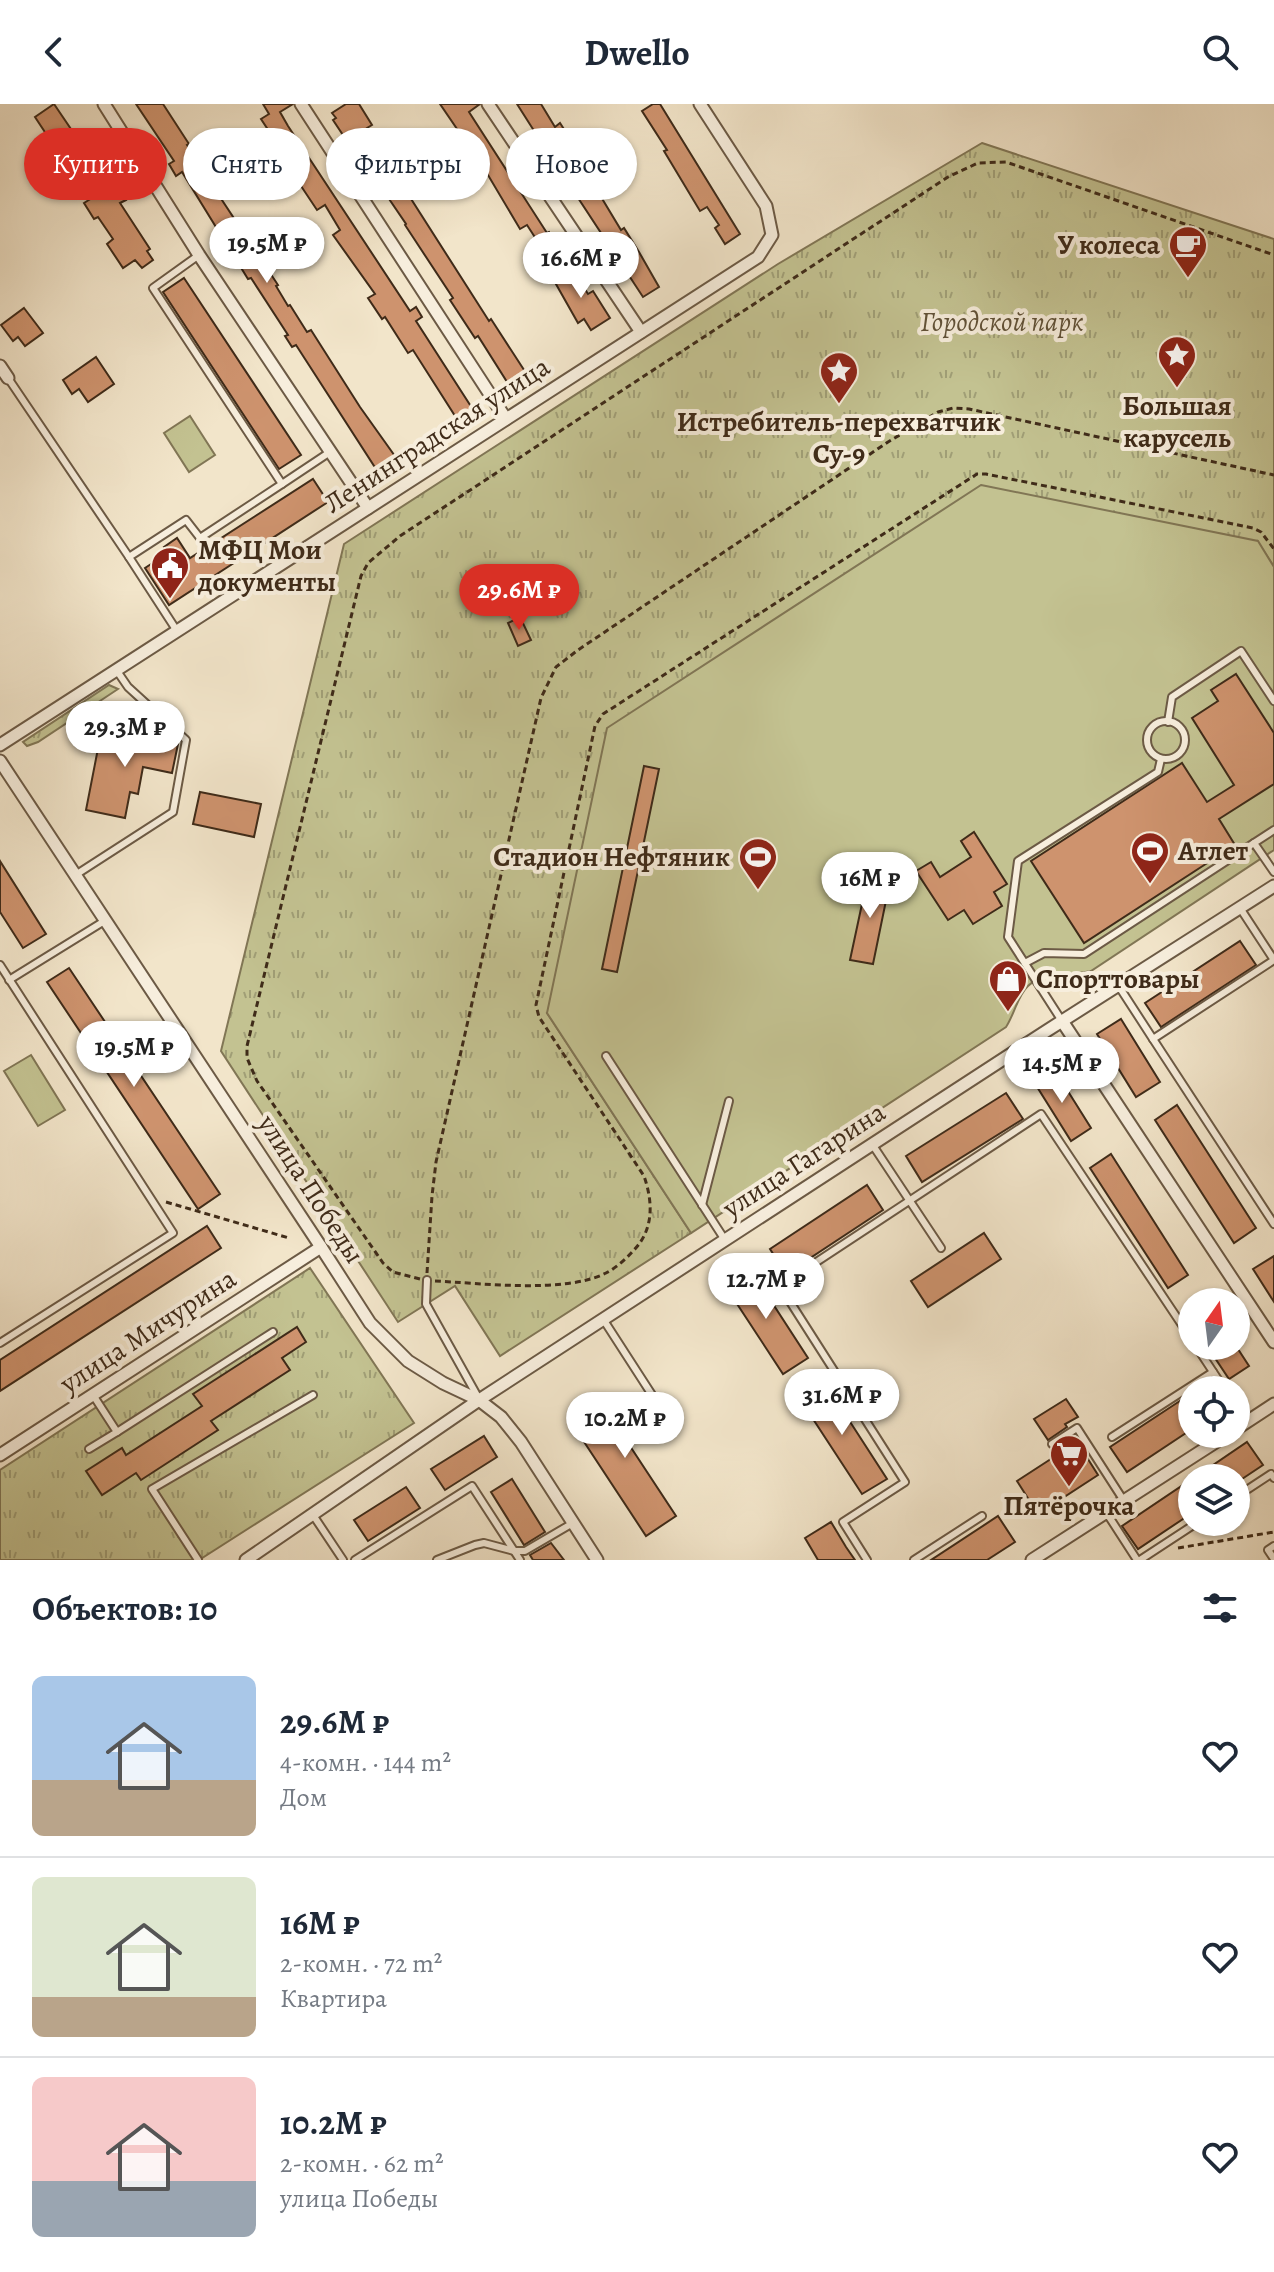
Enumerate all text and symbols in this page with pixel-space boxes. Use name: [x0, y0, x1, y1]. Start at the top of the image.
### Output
text: Dwello: [584, 28, 690, 77]
icon: back: [32, 30, 76, 74]
icon: search: [1198, 30, 1242, 74]
chip: Купить: [24, 128, 167, 200]
chip: Снять: [183, 128, 310, 200]
chip: Фильтры: [326, 128, 490, 200]
chip: Новое: [506, 128, 637, 200]
pin: 19.5M ₽: [193, 217, 341, 285]
cafe icon: У колеса: [1167, 224, 1209, 279]
text: 19.5M ₽: [227, 225, 307, 260]
place label: У колеса: [1057, 226, 1161, 264]
pin: 16.6M ₽: [507, 232, 655, 300]
text: 16.6M ₽: [541, 240, 621, 275]
park label: Городской парк: [920, 303, 1084, 341]
place icon: Большая карусель: [1156, 334, 1198, 389]
street label: Ленинградская улица: [317, 348, 557, 522]
place icon: Истребитель-перехватчик Су-9: [818, 350, 860, 405]
place label: Большая карусель: [1122, 387, 1232, 457]
place label: Истребитель-перехватчик Су-9: [677, 403, 1001, 473]
place label: МФЦ Мои документы: [197, 531, 336, 601]
public building icon: МФЦ Мои документы: [149, 545, 191, 600]
pin: 29.6M ₽: [445, 564, 593, 632]
text: 29.6M ₽: [477, 572, 561, 607]
pin: 29.3M ₽: [51, 701, 199, 769]
text: 29.3M ₽: [84, 709, 166, 744]
sports icon: Атлет: [1129, 830, 1171, 885]
place label: Атлет: [1177, 832, 1249, 870]
sports icon: Стадион Нефтяник: [737, 836, 779, 891]
place label: Стадион Нефтяник: [493, 838, 730, 876]
pin: 16M ₽: [814, 852, 926, 920]
text: 16M ₽: [839, 860, 901, 895]
shop icon: Спорттовары: [987, 958, 1029, 1013]
place label: Спорттовары: [1036, 960, 1200, 998]
pin: 19.5M ₽: [60, 1021, 208, 1089]
text: 19.5M ₽: [94, 1029, 174, 1064]
pin: 14.5M ₽: [988, 1037, 1136, 1105]
text: 14.5M ₽: [1022, 1045, 1102, 1080]
street label: улица Гагарина: [714, 1093, 893, 1227]
street label: улица Победы: [248, 1106, 373, 1271]
pin: 12.7M ₽: [692, 1253, 840, 1321]
street label: улица Мичурина: [52, 1260, 244, 1403]
text: 12.7M ₽: [726, 1261, 806, 1296]
north arrow: [1178, 1288, 1250, 1360]
map controls: [1178, 1288, 1250, 1536]
pin: 31.6M ₽: [768, 1369, 916, 1437]
button: locate: [1178, 1376, 1250, 1448]
text: 31.6M ₽: [802, 1377, 882, 1412]
pin: 10.2M ₽: [551, 1392, 699, 1460]
text: 10.2M ₽: [584, 1400, 666, 1435]
supermarket icon: Пятёрочка: [1048, 1433, 1090, 1488]
button: layers: [1178, 1464, 1250, 1536]
place label: Пятёрочка: [1003, 1487, 1135, 1525]
text: Объектов: 10: [32, 1585, 217, 1632]
icon: filters: [1198, 1586, 1242, 1630]
text: 29.6M ₽: [280, 1698, 389, 1745]
icon: home: [96, 1708, 192, 1804]
icon: heart: [1198, 1734, 1242, 1778]
text: 4-комн. · 144 m²: [280, 1745, 451, 1780]
text: Дом: [280, 1780, 327, 1815]
text: 16M ₽: [280, 1899, 360, 1946]
icon: home: [96, 1909, 192, 2005]
icon: heart: [1198, 1935, 1242, 1979]
text: 2-комн. · 72 m²: [280, 1946, 442, 1981]
text: Квартира: [280, 1981, 387, 2016]
text: 10.2M ₽: [280, 2099, 387, 2146]
icon: home: [96, 2109, 192, 2205]
icon: heart: [1198, 2135, 1242, 2179]
text: 2-комн. · 62 m²: [280, 2146, 443, 2181]
text: улица Победы: [280, 2181, 438, 2216]

